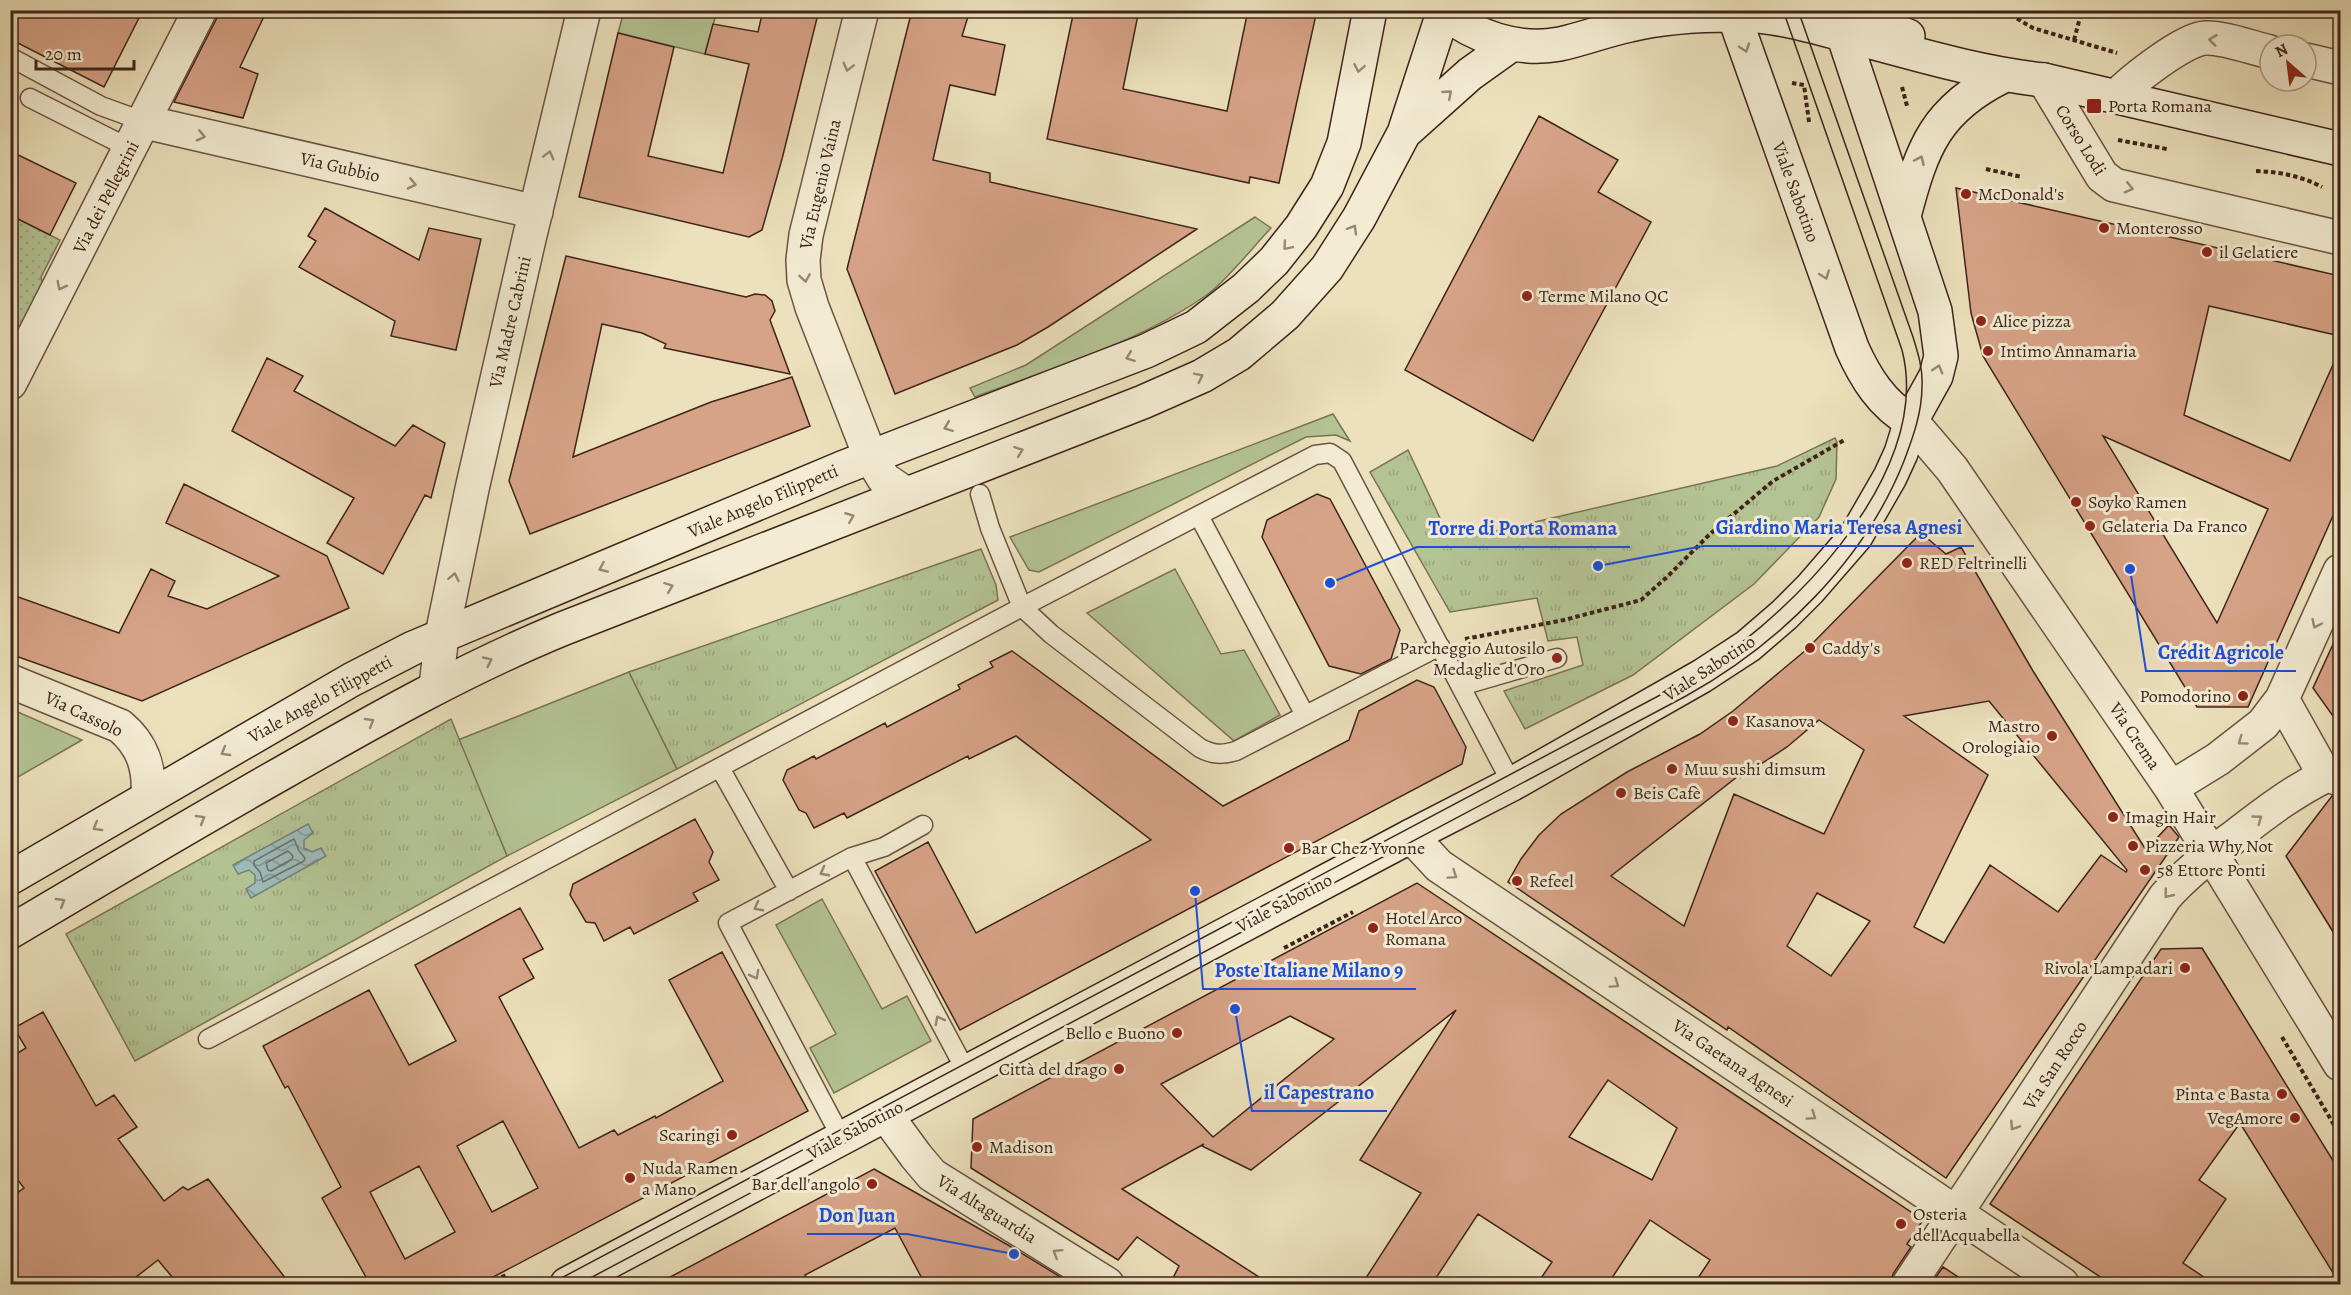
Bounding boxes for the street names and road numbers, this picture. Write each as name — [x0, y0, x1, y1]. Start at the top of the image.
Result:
street label: Corso Lodi — [2050, 100, 2112, 180]
street label: Via Eugenio Vaina — [793, 116, 847, 253]
street label: Via dei Pellegrini — [67, 137, 145, 258]
street label: Viale Sabotino — [1766, 137, 1825, 246]
street label: Via Gubbio — [297, 146, 382, 188]
street label: Via Madre Cabrini — [483, 254, 537, 391]
street label: Viale Angelo Filippetti — [683, 458, 842, 544]
street label: Viale Sabotino — [1657, 629, 1760, 707]
street label: Viale Angelo Filippetti — [243, 649, 396, 749]
street label: Via Cassolo — [40, 685, 127, 743]
street label: Via Crema — [2103, 697, 2167, 775]
street label: Viale Sabotino — [1231, 868, 1336, 939]
street label: Via Gaetana Agnesi — [1667, 1013, 1798, 1113]
street label: Via San Rocco — [2017, 1016, 2093, 1115]
street label: Viale Sabotino — [802, 1095, 907, 1166]
street label: Via Altaguardia — [932, 1168, 1042, 1249]

